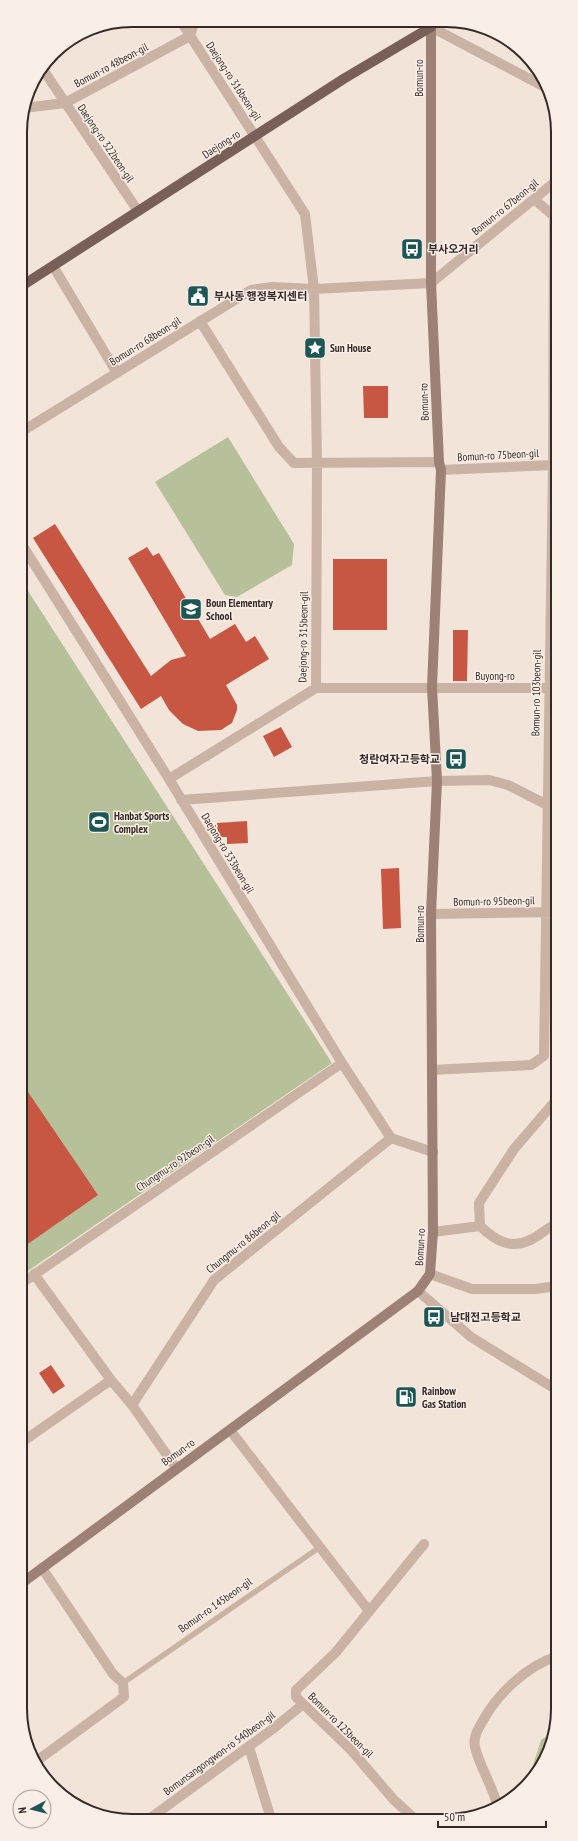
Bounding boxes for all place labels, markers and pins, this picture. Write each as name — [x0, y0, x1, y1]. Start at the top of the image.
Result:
bus stop icon: 부사오거리 — [399, 236, 425, 262]
place label: 부사오거리 — [428, 242, 479, 256]
public building icon: 부사동 행정복지센터 — [185, 283, 211, 309]
place label: 부사동 행정복지센터 — [214, 289, 307, 303]
place icon: Sun House — [302, 335, 328, 361]
place label: Sun House — [330, 341, 371, 355]
school or university icon: Boun Elementary School — [178, 596, 204, 622]
place label: Boun Elementary School — [206, 596, 273, 623]
bus stop icon: 청란여자고등학교 — [443, 746, 469, 772]
place label: 청란여자고등학교 — [359, 752, 440, 766]
sports icon: Hanbat Sports Complex — [86, 809, 112, 835]
place label: Hanbat Sports Complex — [114, 809, 170, 836]
bus stop icon: 남대전고등학교 — [421, 1304, 447, 1330]
place label: 남대전고등학교 — [450, 1310, 521, 1324]
fuel station icon: Rainbow Gas Station — [393, 1384, 419, 1410]
place label: Rainbow Gas Station — [422, 1384, 466, 1411]

